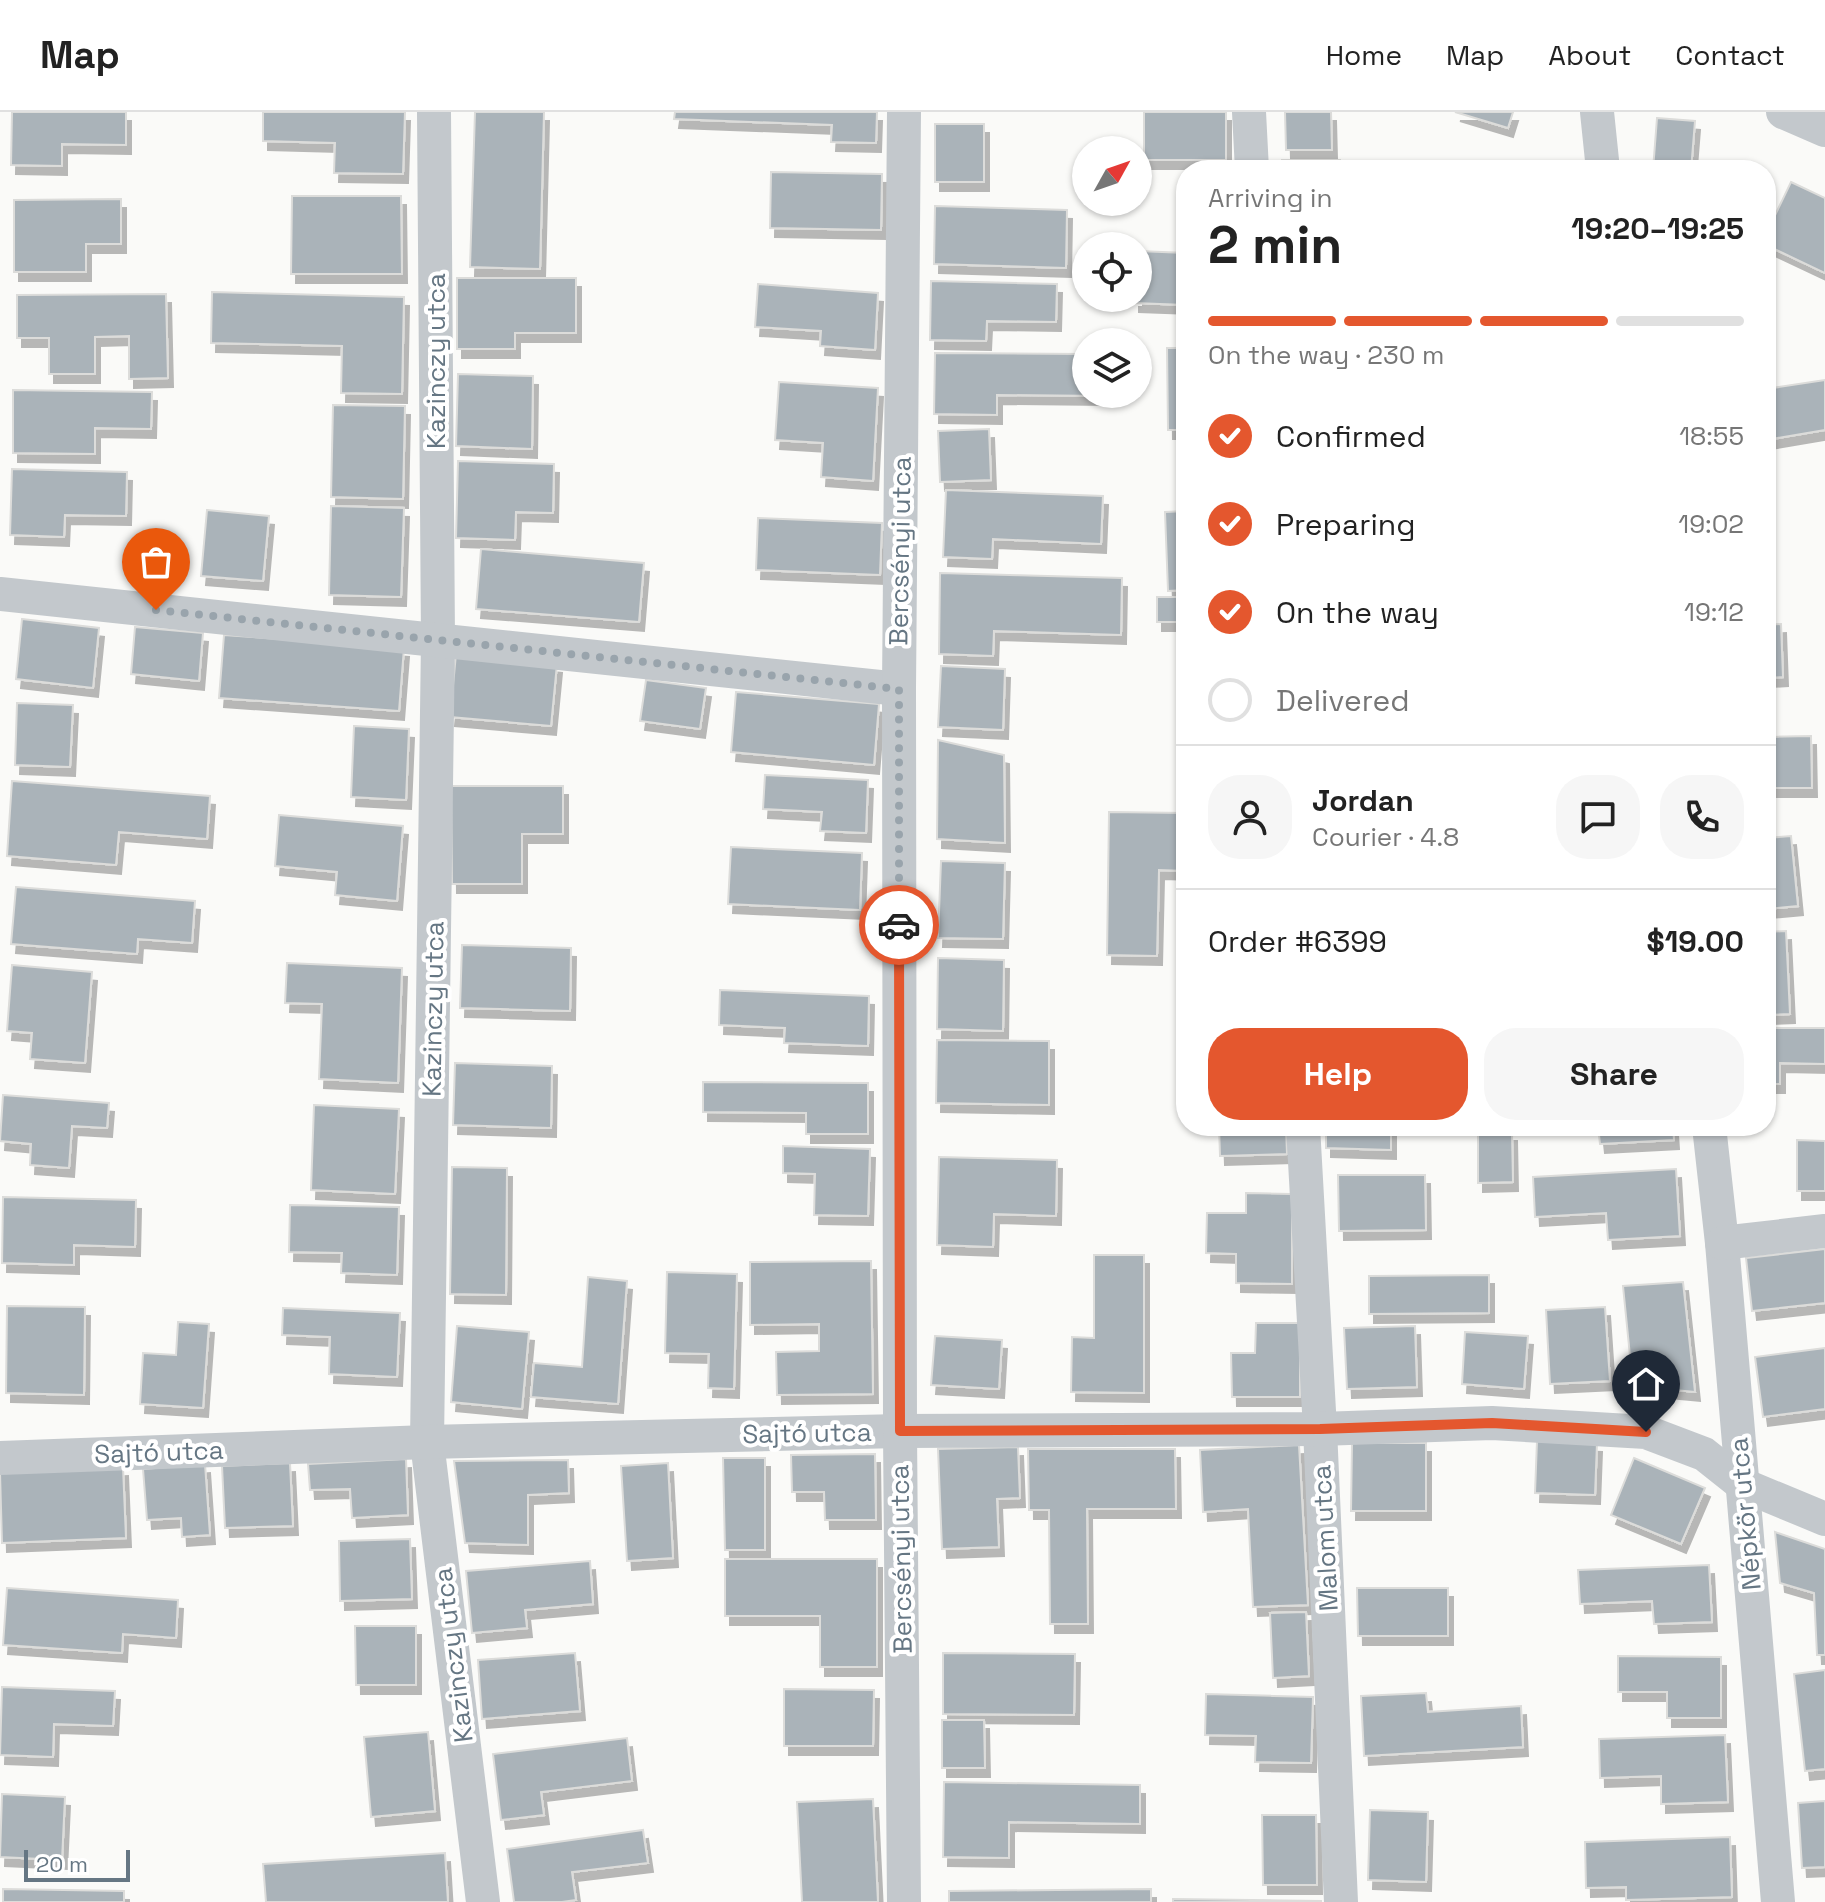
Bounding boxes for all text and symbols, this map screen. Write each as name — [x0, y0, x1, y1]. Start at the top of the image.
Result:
text: Map — [40, 31, 120, 79]
text: Home — [1326, 37, 1402, 73]
text: Map — [1446, 37, 1504, 73]
text: About — [1548, 37, 1631, 73]
text: Contact — [1675, 37, 1785, 73]
north arrow — [1072, 136, 1152, 216]
map controls — [1072, 136, 1152, 408]
text: Arriving in — [1208, 181, 1332, 215]
text: 19:20–19:25 — [1571, 209, 1744, 248]
text: 2 min — [1208, 212, 1342, 278]
button: locate — [1072, 232, 1152, 312]
street label: Kazinczy utca — [419, 273, 453, 449]
button: layers — [1072, 328, 1152, 408]
text: On the way · 230 m — [1208, 338, 1444, 372]
icon: check — [1208, 414, 1252, 458]
text: Confirmed — [1276, 417, 1426, 456]
text: 18:55 — [1679, 419, 1744, 453]
street label: Bercsényi utca — [881, 456, 919, 646]
icon: check — [1208, 502, 1252, 546]
text: Preparing — [1276, 505, 1415, 544]
text: 19:02 — [1678, 507, 1744, 541]
pin — [122, 528, 190, 610]
icon: bag — [134, 540, 178, 584]
icon: check — [1208, 590, 1252, 634]
text: On the way — [1276, 593, 1439, 632]
text: 19:12 — [1684, 595, 1744, 629]
text: Delivered — [1276, 681, 1410, 720]
button: person — [1208, 775, 1292, 859]
button: chat — [1556, 775, 1640, 859]
button: phone — [1660, 775, 1744, 859]
text: Jordan — [1312, 781, 1414, 820]
text: Courier · 4.8 — [1312, 820, 1459, 854]
courier — [859, 885, 939, 965]
icon: car — [877, 903, 921, 947]
street label: Kazinczy utca — [414, 921, 452, 1097]
text: Order #6399 — [1208, 922, 1387, 961]
text: $19.00 — [1647, 922, 1744, 961]
button: Help — [1208, 1028, 1468, 1120]
button: Share — [1484, 1028, 1744, 1120]
pin — [1612, 1350, 1680, 1432]
icon: home — [1624, 1362, 1668, 1406]
street label: Sajtó utca — [742, 1415, 872, 1451]
street label: Sajtó utca — [94, 1433, 224, 1471]
street label: Népkör utca — [1721, 1436, 1769, 1592]
street label: Bercsényi utca — [882, 1464, 920, 1654]
street label: Malom utca — [1304, 1464, 1346, 1612]
street label: Kazinczy utca — [425, 1566, 481, 1744]
scale bar — [24, 1846, 130, 1882]
text: 20 m — [36, 1850, 88, 1878]

